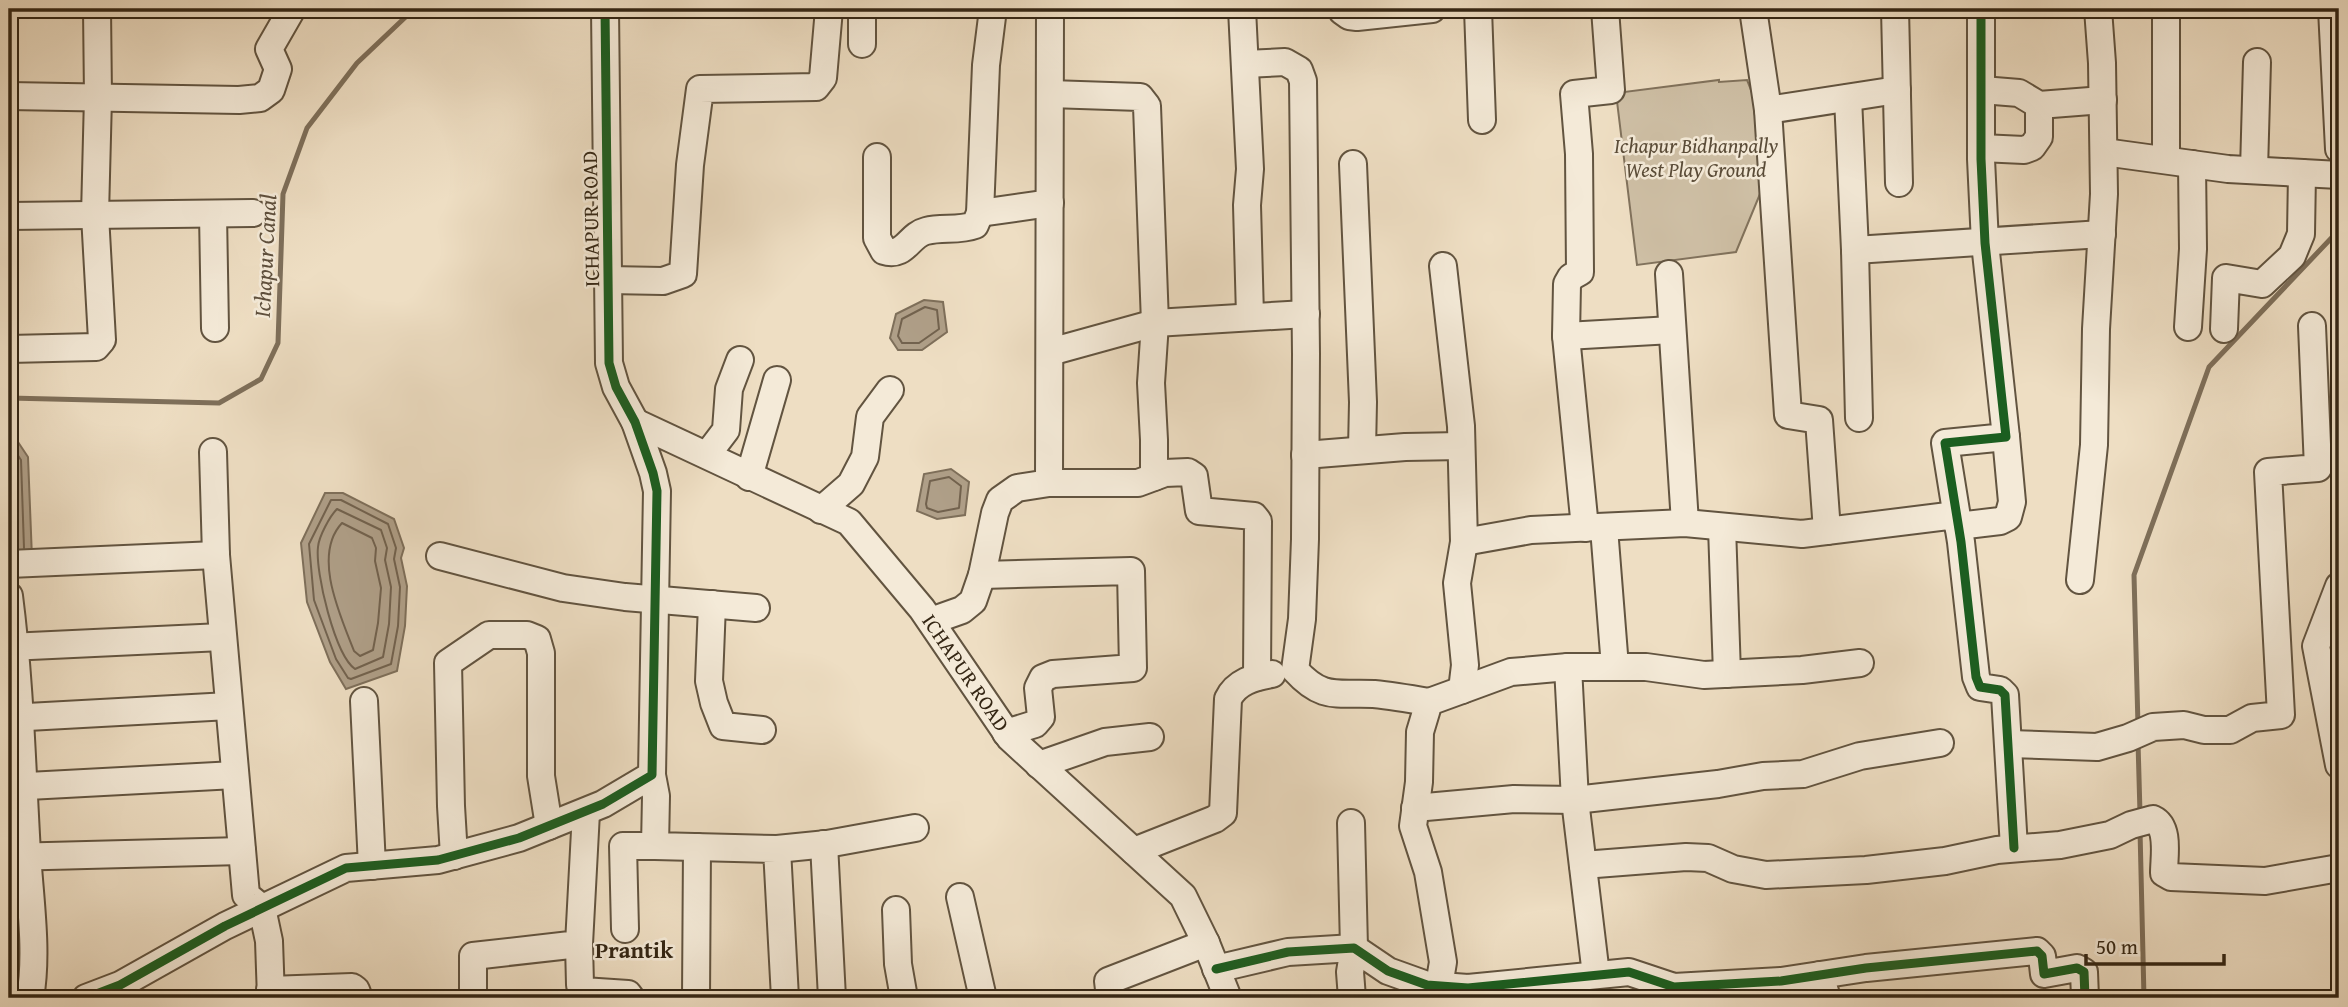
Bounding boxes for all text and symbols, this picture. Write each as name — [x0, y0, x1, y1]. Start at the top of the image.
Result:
park label: Ichapur Bidhanpally West Play Ground — [1614, 130, 1778, 185]
street label: ICHAPUR ROAD — [574, 151, 607, 287]
water label: Ichapur Canal — [245, 193, 284, 319]
street label: ICHAPUR ROAD — [915, 608, 1017, 738]
scale bar — [2086, 923, 2224, 967]
text: 50 m — [2096, 931, 2138, 962]
district label: Prantik — [595, 933, 674, 966]

